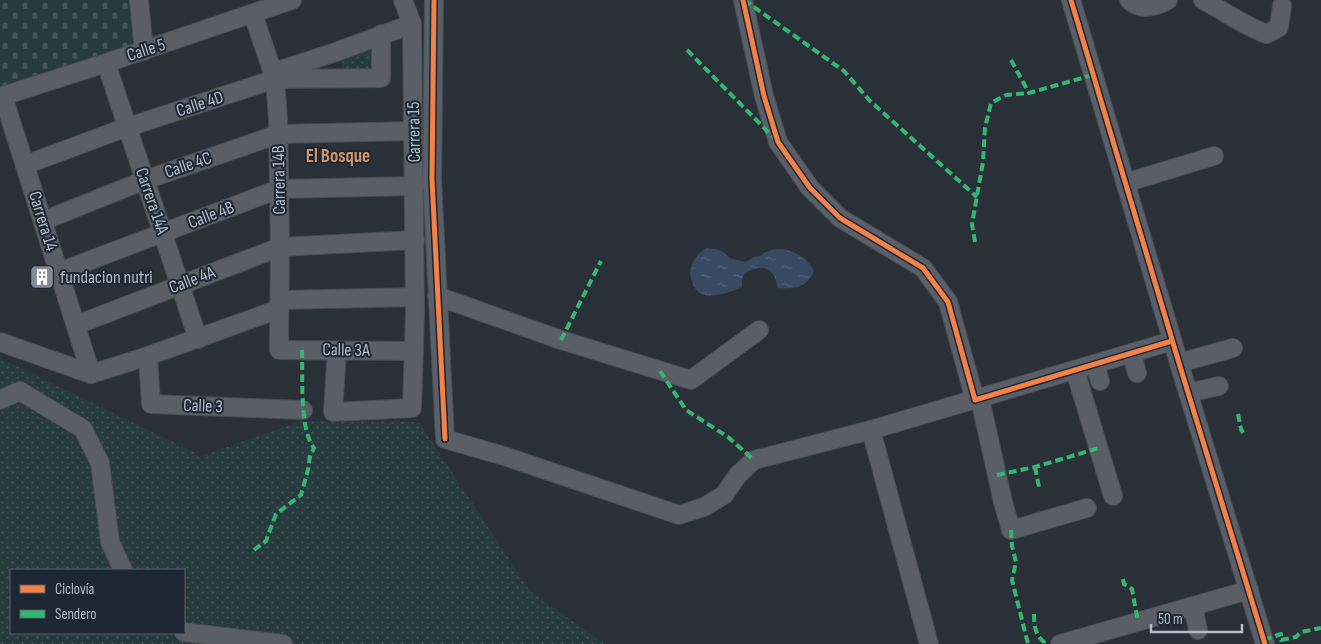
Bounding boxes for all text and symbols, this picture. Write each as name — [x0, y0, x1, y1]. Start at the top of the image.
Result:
street label: Calle 5 — [124, 34, 168, 66]
street label: Calle 4D — [174, 87, 226, 121]
street label: Carrera 15 — [403, 101, 425, 163]
street label: Carrera 14B — [268, 145, 290, 215]
district label: El Bosque — [306, 145, 370, 168]
street label: Calle 4C — [162, 147, 214, 183]
street label: Carrera 14A — [131, 165, 173, 237]
street label: Carrera 14 — [24, 189, 62, 254]
street label: Calle 4B — [185, 197, 237, 233]
street label: Calle 4A — [166, 262, 218, 298]
building icon: fundacion nutri — [29, 264, 55, 290]
place label: fundacion nutri — [60, 267, 153, 288]
street label: Calle 3A — [322, 339, 370, 361]
street label: Calle 3 — [183, 395, 223, 417]
legend — [10, 569, 185, 634]
text: Ciclovía — [55, 580, 95, 599]
scale bar — [1151, 602, 1242, 634]
text: Sendero — [55, 605, 96, 624]
text: 50 m — [1158, 610, 1183, 629]

